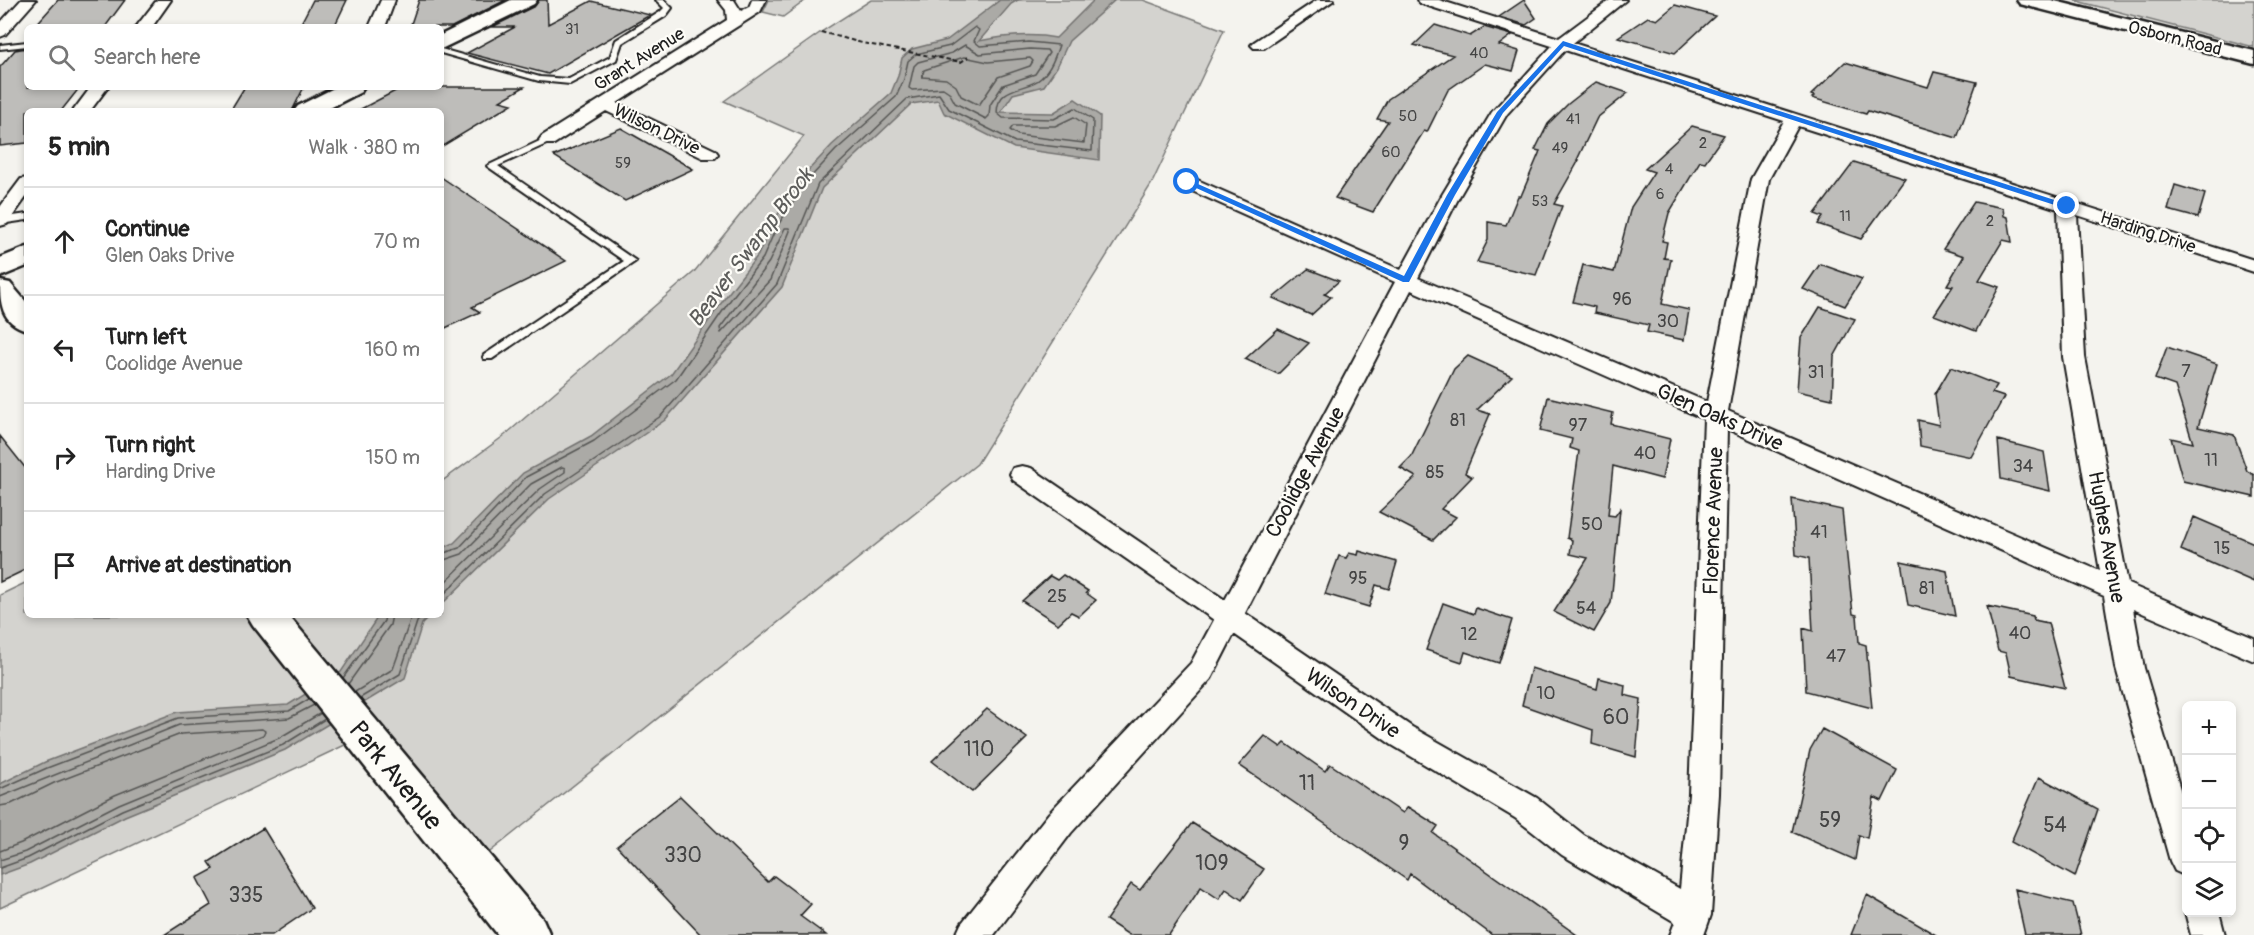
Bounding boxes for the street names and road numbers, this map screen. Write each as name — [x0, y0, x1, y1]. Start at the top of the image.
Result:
street label: Osborn Road — [2126, 16, 2224, 61]
street label: Grant Avenue — [590, 22, 689, 96]
street label: Wilson Drive — [610, 99, 704, 160]
street label: Harding Drive — [2097, 206, 2199, 259]
street label: Glen Oaks Drive — [1652, 378, 1788, 458]
street label: Coolidge Avenue — [1260, 402, 1352, 542]
street label: Florence Avenue — [1697, 446, 1730, 595]
street label: Hughes Avenue — [2082, 469, 2131, 606]
street label: Wilson Drive — [1300, 662, 1406, 745]
street label: Park Avenue — [342, 715, 449, 837]

